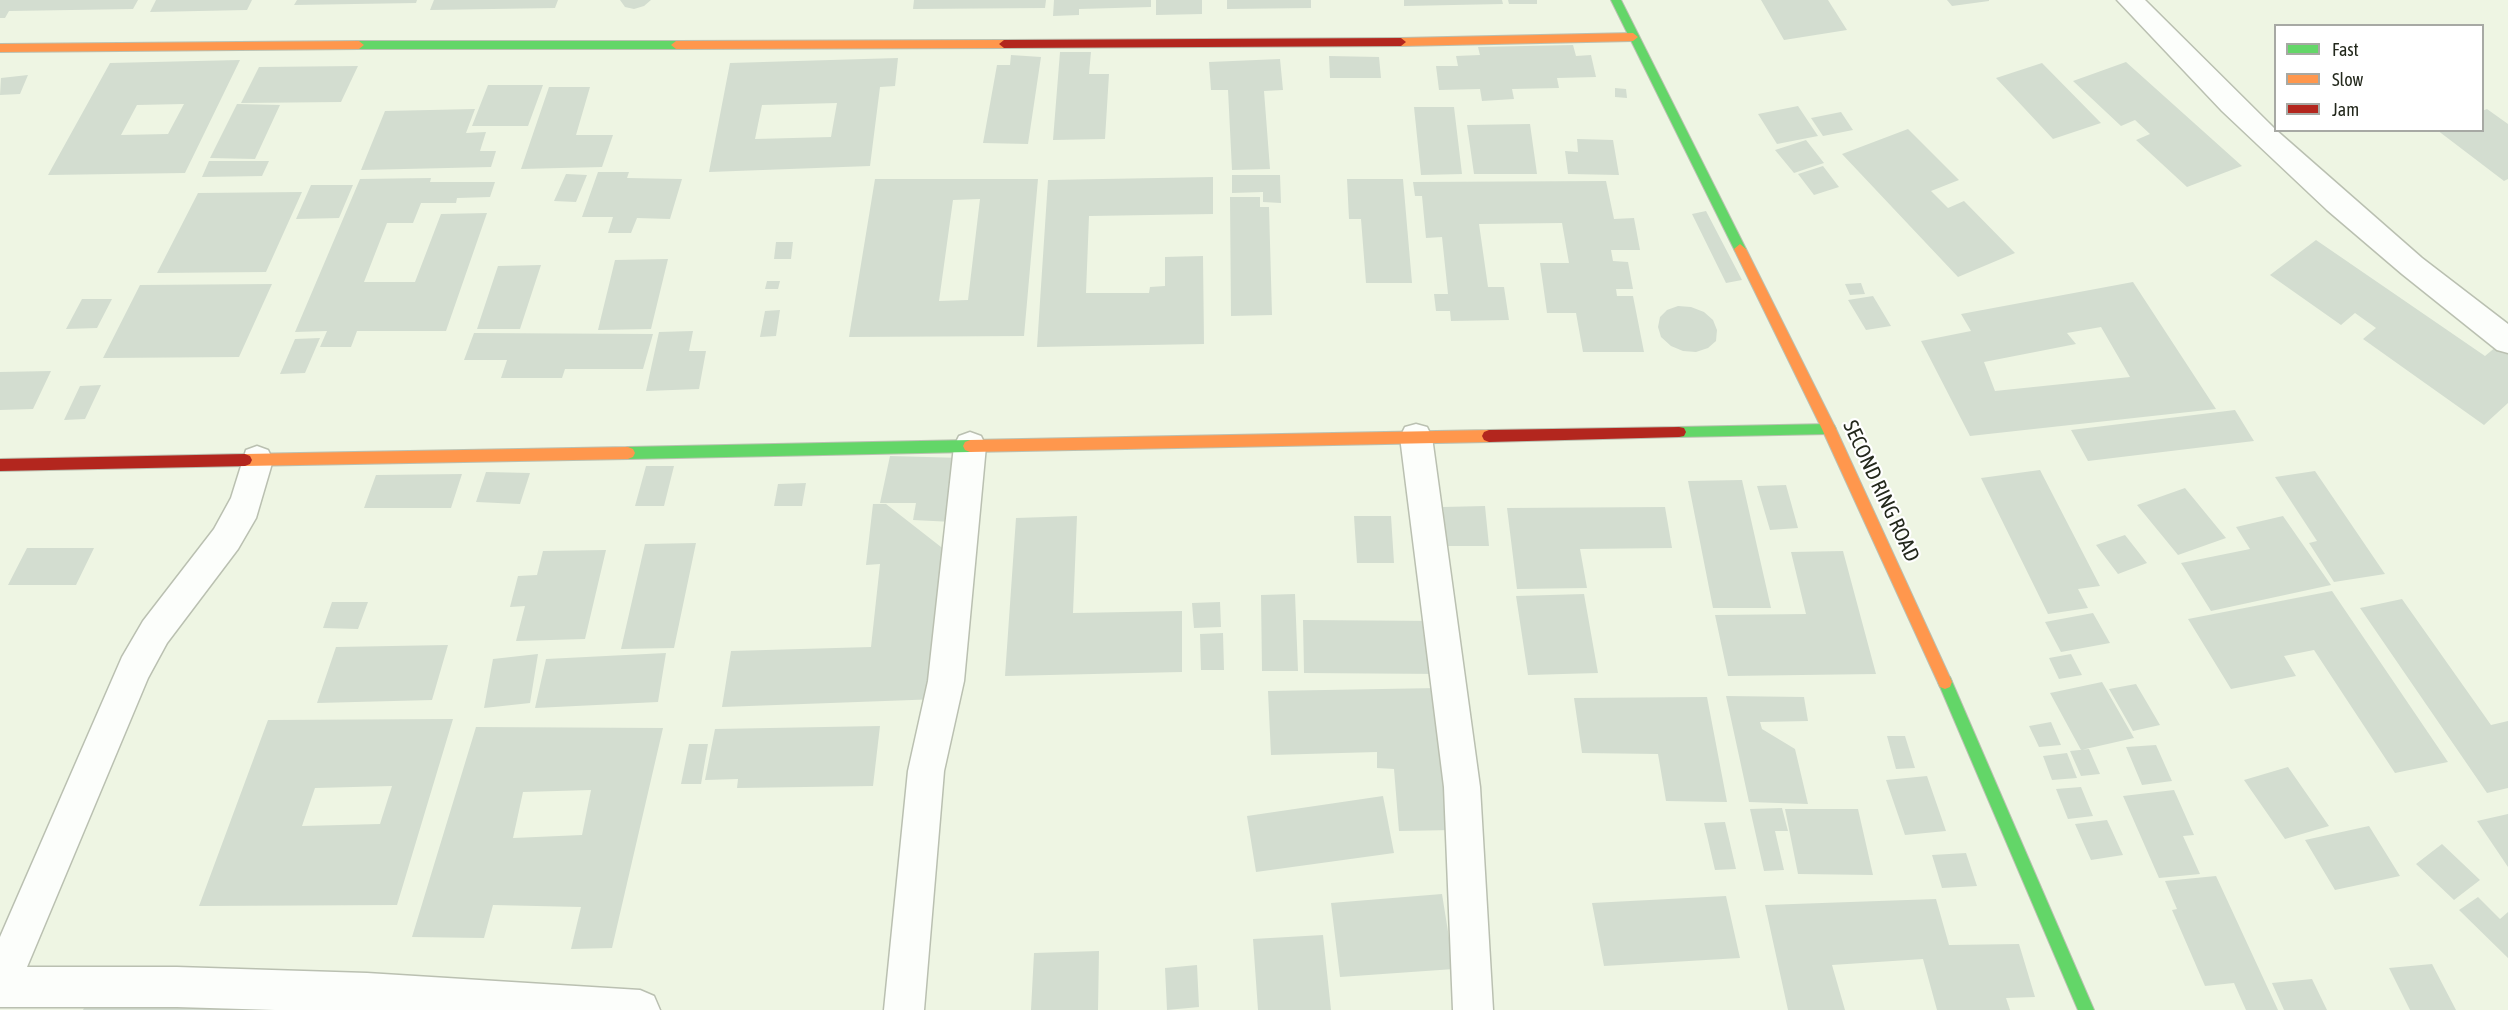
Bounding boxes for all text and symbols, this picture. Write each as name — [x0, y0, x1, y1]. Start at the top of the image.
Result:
legend — [2274, 24, 2484, 132]
text: Fast — [2332, 39, 2359, 60]
text: Slow — [2332, 69, 2363, 90]
text: Jam — [2332, 99, 2359, 120]
street label: SECOND RING ROAD — [1837, 416, 1925, 566]

